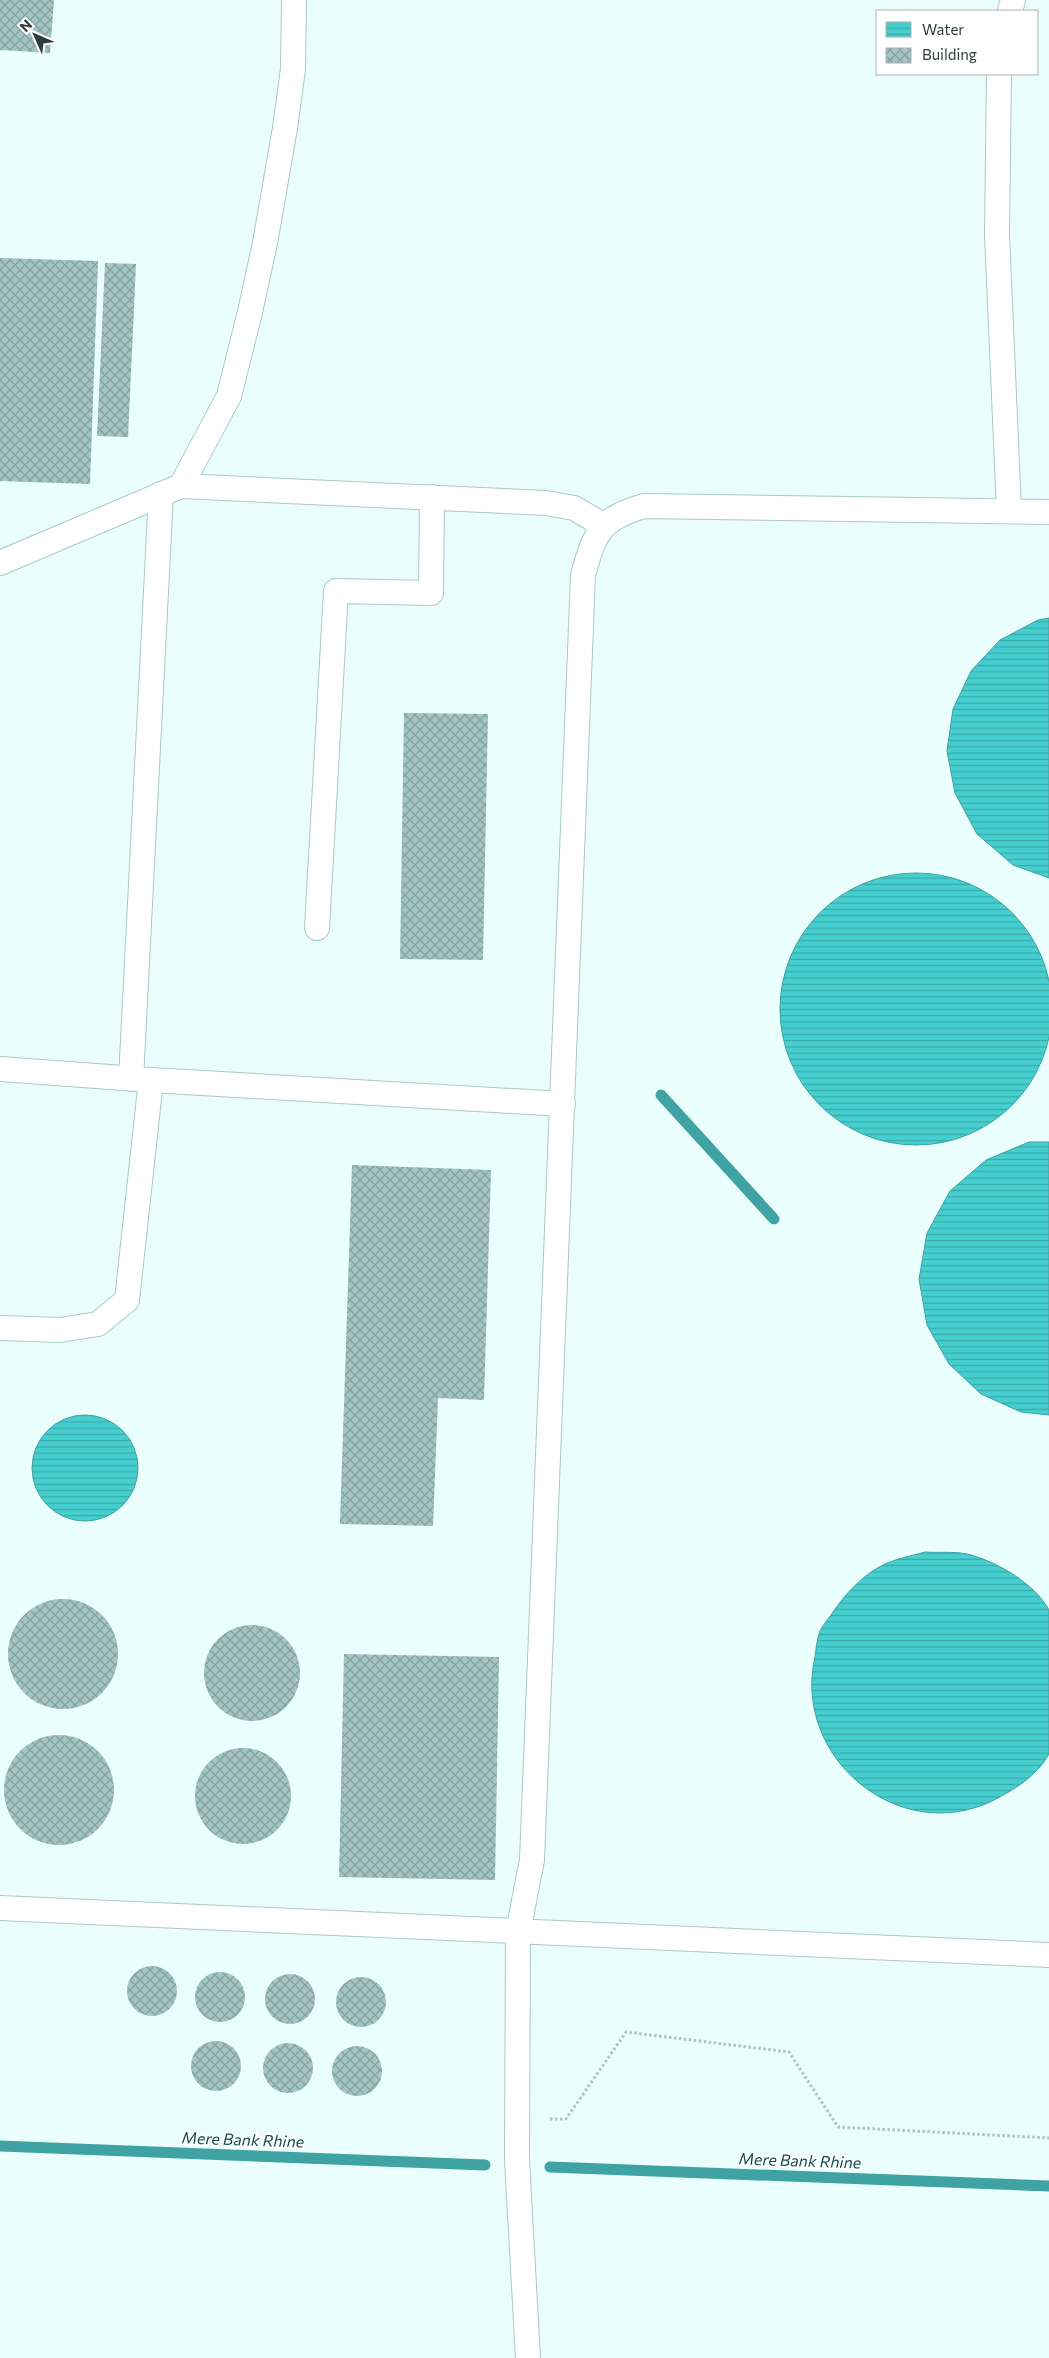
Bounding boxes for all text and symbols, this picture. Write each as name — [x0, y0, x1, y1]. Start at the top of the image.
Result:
north arrow — [10, 10, 60, 60]
legend — [876, 10, 1039, 75]
text: N — [16, 16, 35, 35]
text: Water — [922, 20, 964, 38]
text: Building — [922, 45, 977, 63]
water label: Mere Bank Rhine — [181, 2127, 305, 2151]
water label: Mere Bank Rhine — [738, 2148, 862, 2172]

